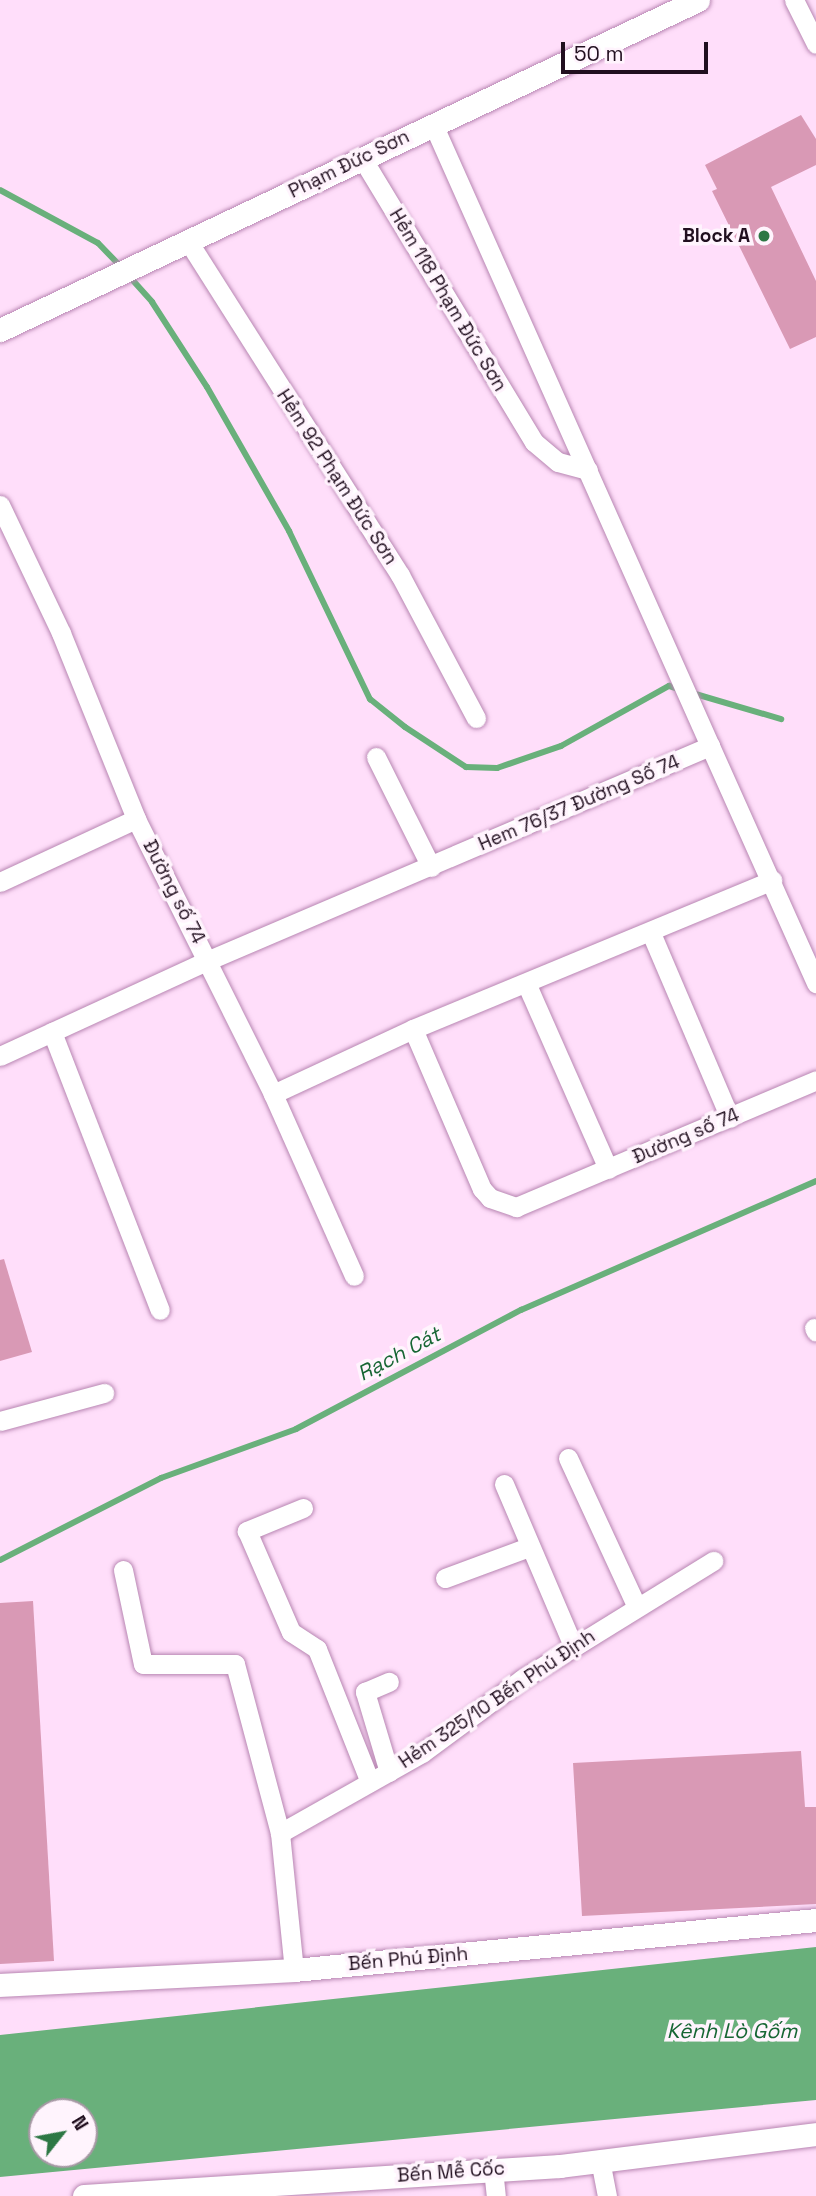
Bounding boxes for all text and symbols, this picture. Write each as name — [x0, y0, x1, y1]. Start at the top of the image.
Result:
scale bar — [564, 28, 711, 72]
text: 50 m — [574, 40, 624, 67]
street label: Phạm Đức Sơn — [285, 125, 413, 203]
street label: Hẻm 118 Phạm Đức Sơn — [384, 205, 512, 395]
place label: Block A — [682, 225, 750, 247]
marker: Block A — [756, 228, 772, 244]
street label: Hẻm 92 Phạm Đức Sơn — [272, 385, 402, 569]
street label: Hem 76/37 Đường Số 74 — [475, 750, 683, 856]
street label: Đường số 74 — [138, 836, 210, 948]
street label: Đường số 74 — [629, 1103, 743, 1169]
water label: Rạch Cát — [353, 1322, 445, 1386]
street label: Hẻm 325/10 Bến Phú Định — [395, 1625, 599, 1773]
street label: Bến Phú Định — [347, 1942, 469, 1976]
water label: Kênh Lò Gốm — [667, 2018, 797, 2044]
north arrow — [28, 2098, 98, 2168]
text: N — [66, 2111, 94, 2135]
street label: Bến Mễ Cốc — [396, 2157, 506, 2187]

